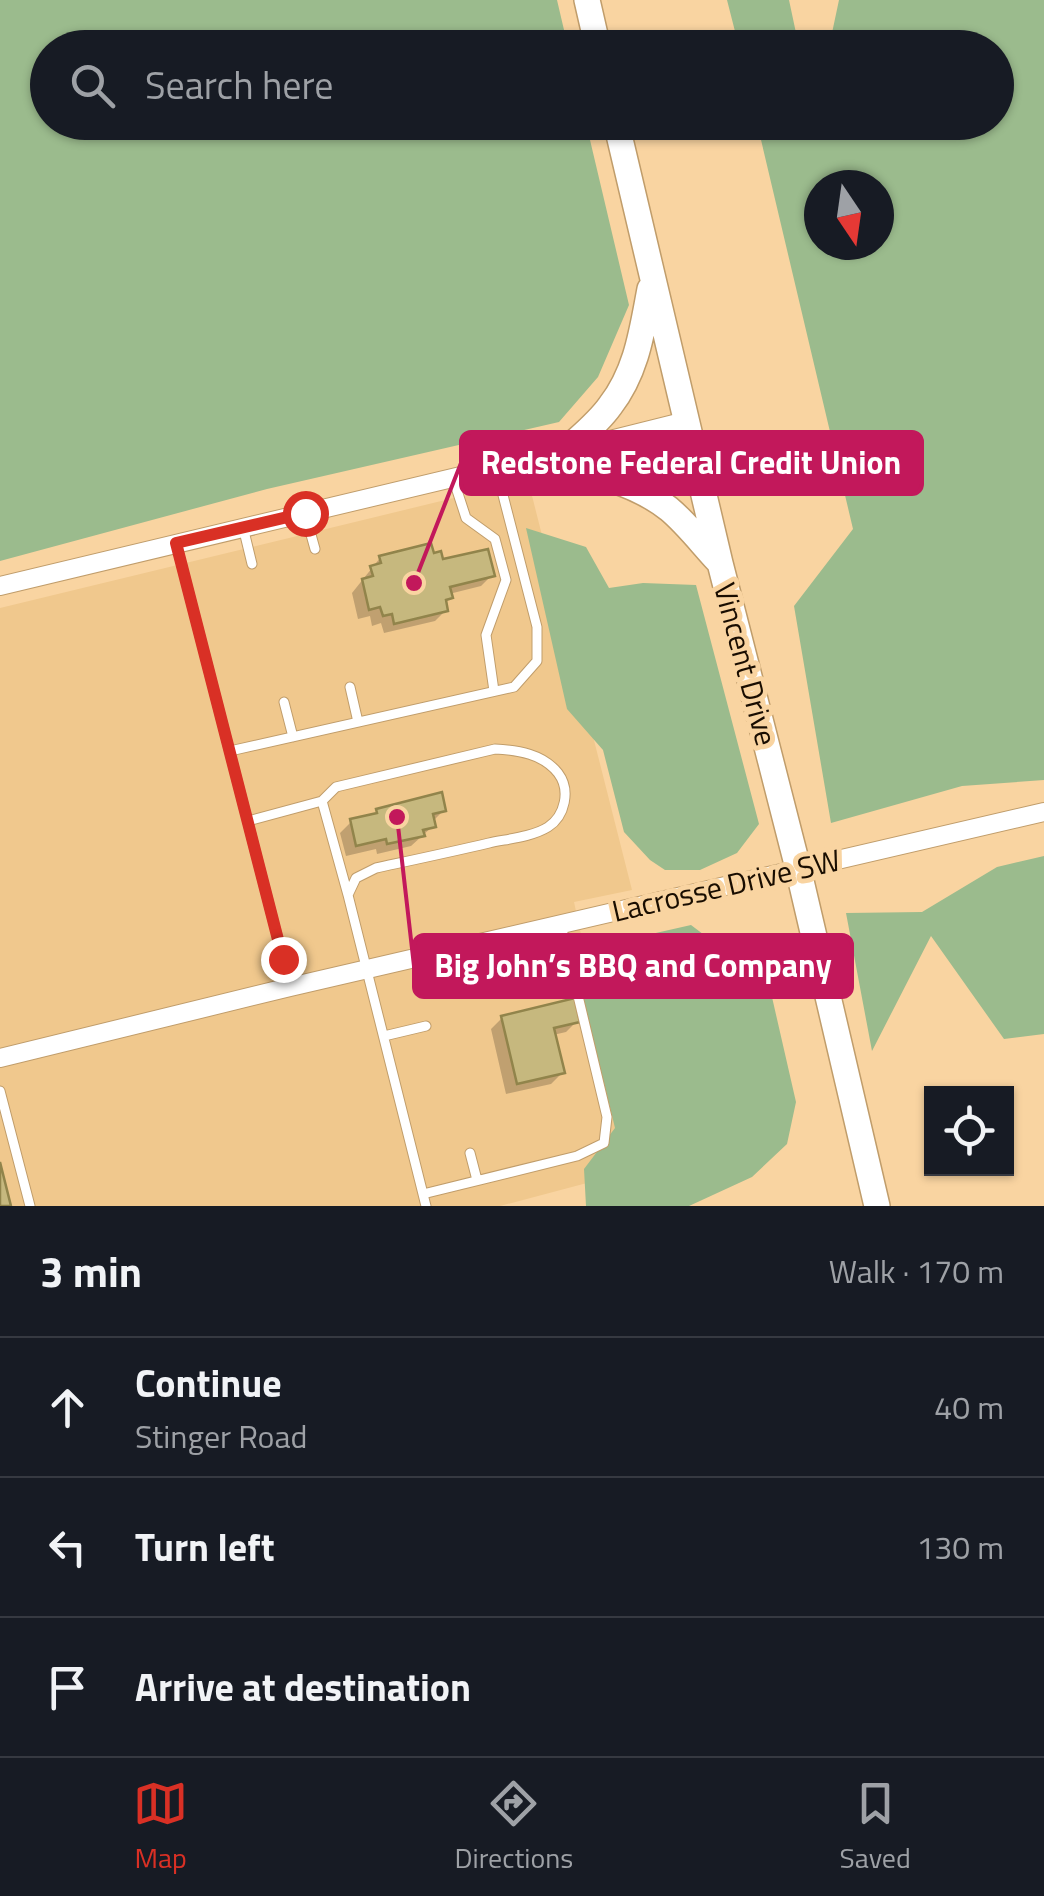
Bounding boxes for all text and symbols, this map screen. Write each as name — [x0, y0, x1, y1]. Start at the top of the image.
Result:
search box — [30, 30, 1014, 140]
text: Search here — [145, 56, 333, 114]
icon: search — [65, 58, 120, 113]
north arrow — [804, 170, 894, 260]
callout: Redstone Federal Credit Union — [461, 432, 922, 494]
text: Redstone Federal Credit Union — [481, 438, 901, 486]
route start — [283, 491, 329, 537]
street label: Vincent Drive — [702, 577, 790, 751]
street label: Lacrosse Drive SW — [607, 836, 845, 934]
callout: Big John’s BBQ and Company — [414, 935, 852, 997]
route end — [261, 937, 307, 983]
text: Big John’s BBQ and Company — [434, 941, 832, 989]
map controls — [924, 1086, 1014, 1176]
button: locate — [924, 1086, 1014, 1176]
text: 3 min — [40, 1239, 142, 1303]
text: Walk · 170 m — [829, 1247, 1004, 1295]
text: Continue — [135, 1354, 282, 1412]
icon: ahead — [40, 1380, 95, 1435]
text: 40 m — [934, 1383, 1004, 1431]
text: Stinger Road — [135, 1412, 307, 1460]
text: Turn left — [135, 1518, 275, 1576]
icon: left — [40, 1520, 95, 1575]
text: 130 m — [916, 1523, 1004, 1571]
text: Arrive at destination — [135, 1658, 471, 1716]
icon: arrive — [40, 1660, 95, 1715]
tab: Map — [133, 1776, 188, 1879]
tab: Directions — [454, 1776, 573, 1879]
tab: Saved — [840, 1776, 911, 1879]

